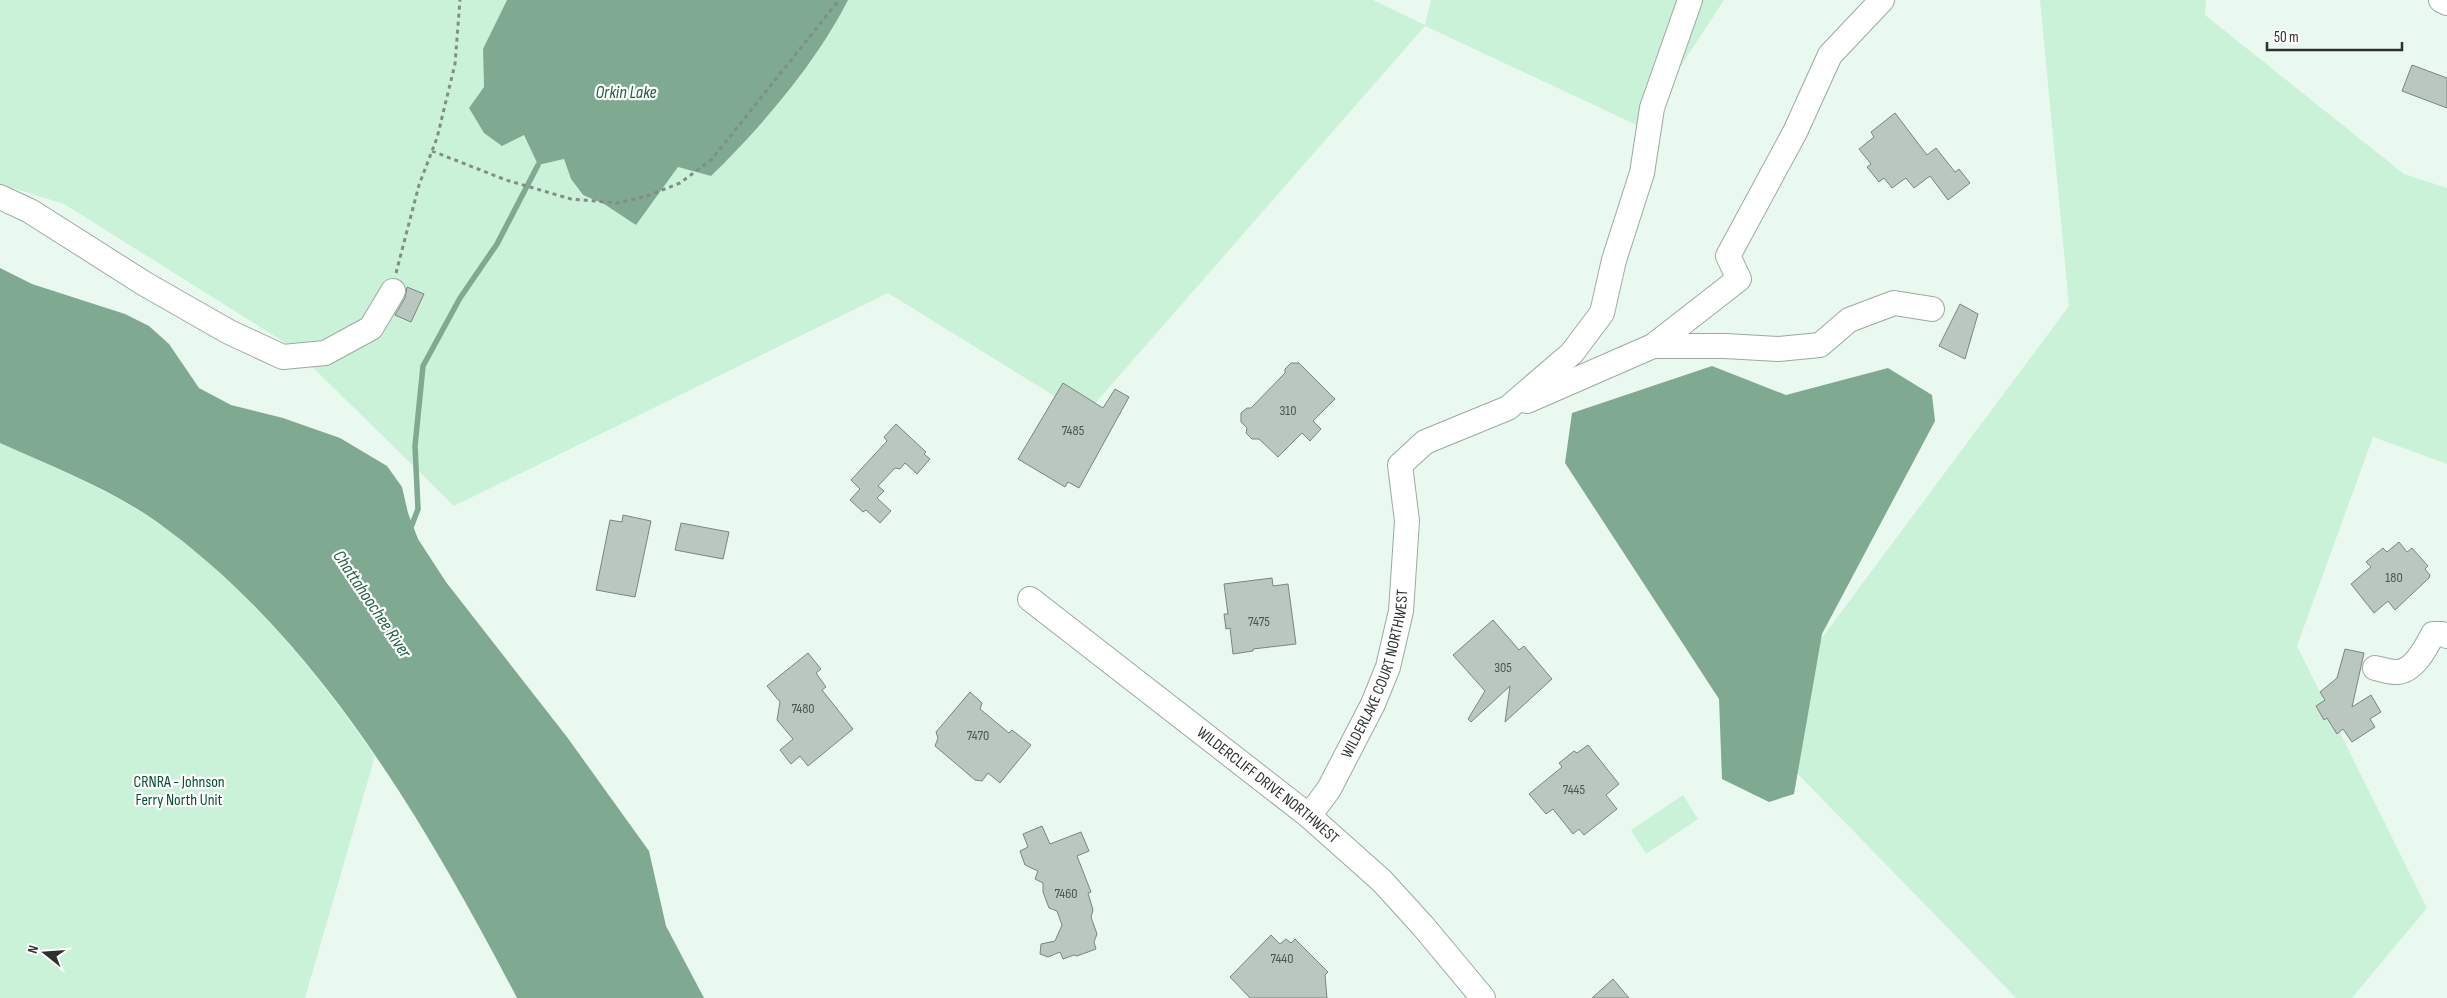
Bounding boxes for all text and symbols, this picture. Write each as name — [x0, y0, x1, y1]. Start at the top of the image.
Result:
scale bar — [2267, 20, 2402, 52]
text: 50 m — [2274, 28, 2299, 47]
water label: Orkin Lake — [595, 82, 657, 103]
house number: 310 — [1279, 402, 1297, 419]
house number: 7485 — [1062, 422, 1085, 439]
water label: Chattahoochee River — [328, 546, 416, 662]
house number: 180 — [2385, 569, 2403, 586]
street label: WILDERLAKE COURT NORTHWEST — [1337, 588, 1412, 761]
house number: 7475 — [1248, 613, 1270, 630]
house number: 305 — [1494, 659, 1512, 676]
house number: 7480 — [791, 700, 815, 717]
street label: WILDERCLIFF DRIVE NORTHWEST — [1193, 723, 1343, 848]
house number: 7470 — [967, 727, 989, 744]
park label: CRNRA - Johnson Ferry North Unit — [133, 773, 225, 810]
house number: 7445 — [1563, 781, 1586, 798]
house number: 7460 — [1054, 885, 1078, 902]
north arrow — [20, 928, 70, 978]
text: N — [24, 943, 42, 955]
house number: 7440 — [1271, 950, 1293, 967]

